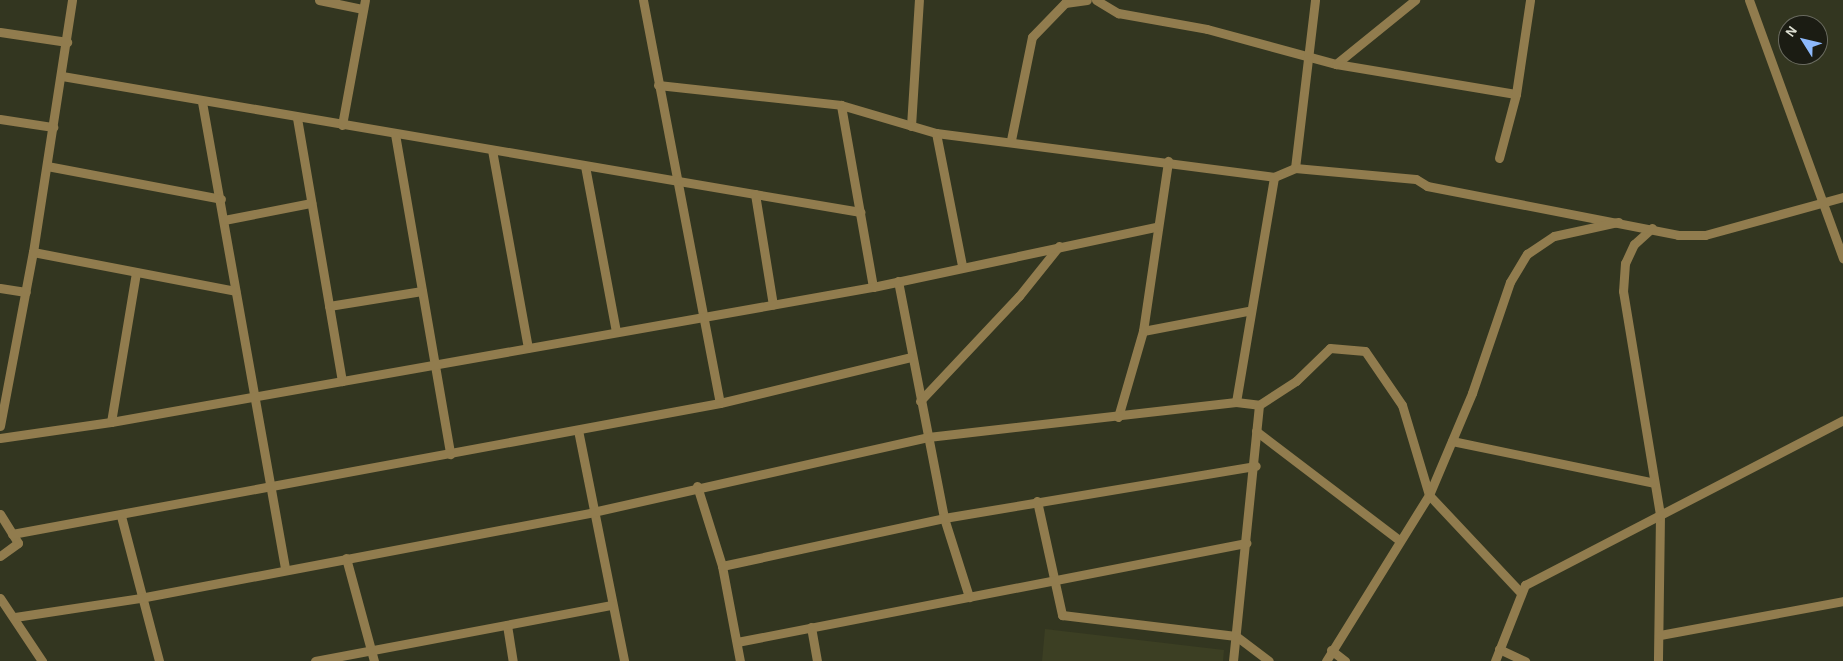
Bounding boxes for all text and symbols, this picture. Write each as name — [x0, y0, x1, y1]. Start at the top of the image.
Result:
north arrow — [1778, 15, 1828, 65]
text: N — [1783, 24, 1800, 40]

